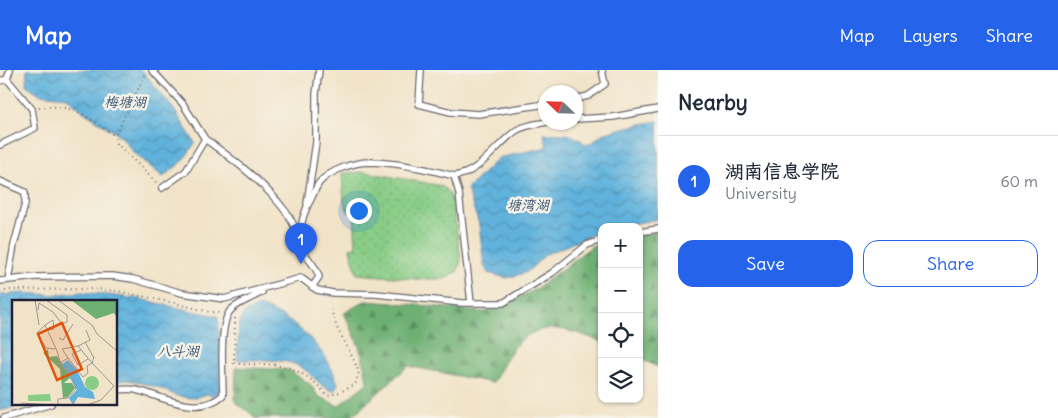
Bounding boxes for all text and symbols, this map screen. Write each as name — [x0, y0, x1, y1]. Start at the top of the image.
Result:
text: Map — [25, 20, 72, 50]
text: Map — [839, 24, 874, 47]
text: Layers — [902, 24, 958, 47]
text: Share — [986, 24, 1033, 47]
north arrow — [538, 85, 583, 130]
text: Nearby — [678, 89, 748, 116]
water label: 梅塘湖 — [104, 93, 148, 111]
text: 湖南信息学院 — [725, 159, 839, 183]
text: 1 — [691, 171, 697, 191]
text: 60 m — [1000, 171, 1038, 191]
text: University — [725, 183, 797, 203]
water label: 塘湾湖 — [507, 196, 551, 214]
your location — [346, 198, 372, 224]
pin: 1 — [285, 223, 317, 264]
map controls — [598, 223, 643, 403]
button: + — [598, 223, 643, 268]
button: Save — [678, 240, 853, 287]
button: Share — [863, 240, 1038, 287]
button: − — [598, 268, 643, 313]
inset map — [12, 300, 118, 406]
button: locate — [598, 313, 643, 358]
water label: 八斗湖 — [157, 342, 201, 360]
button: layers — [598, 358, 643, 403]

